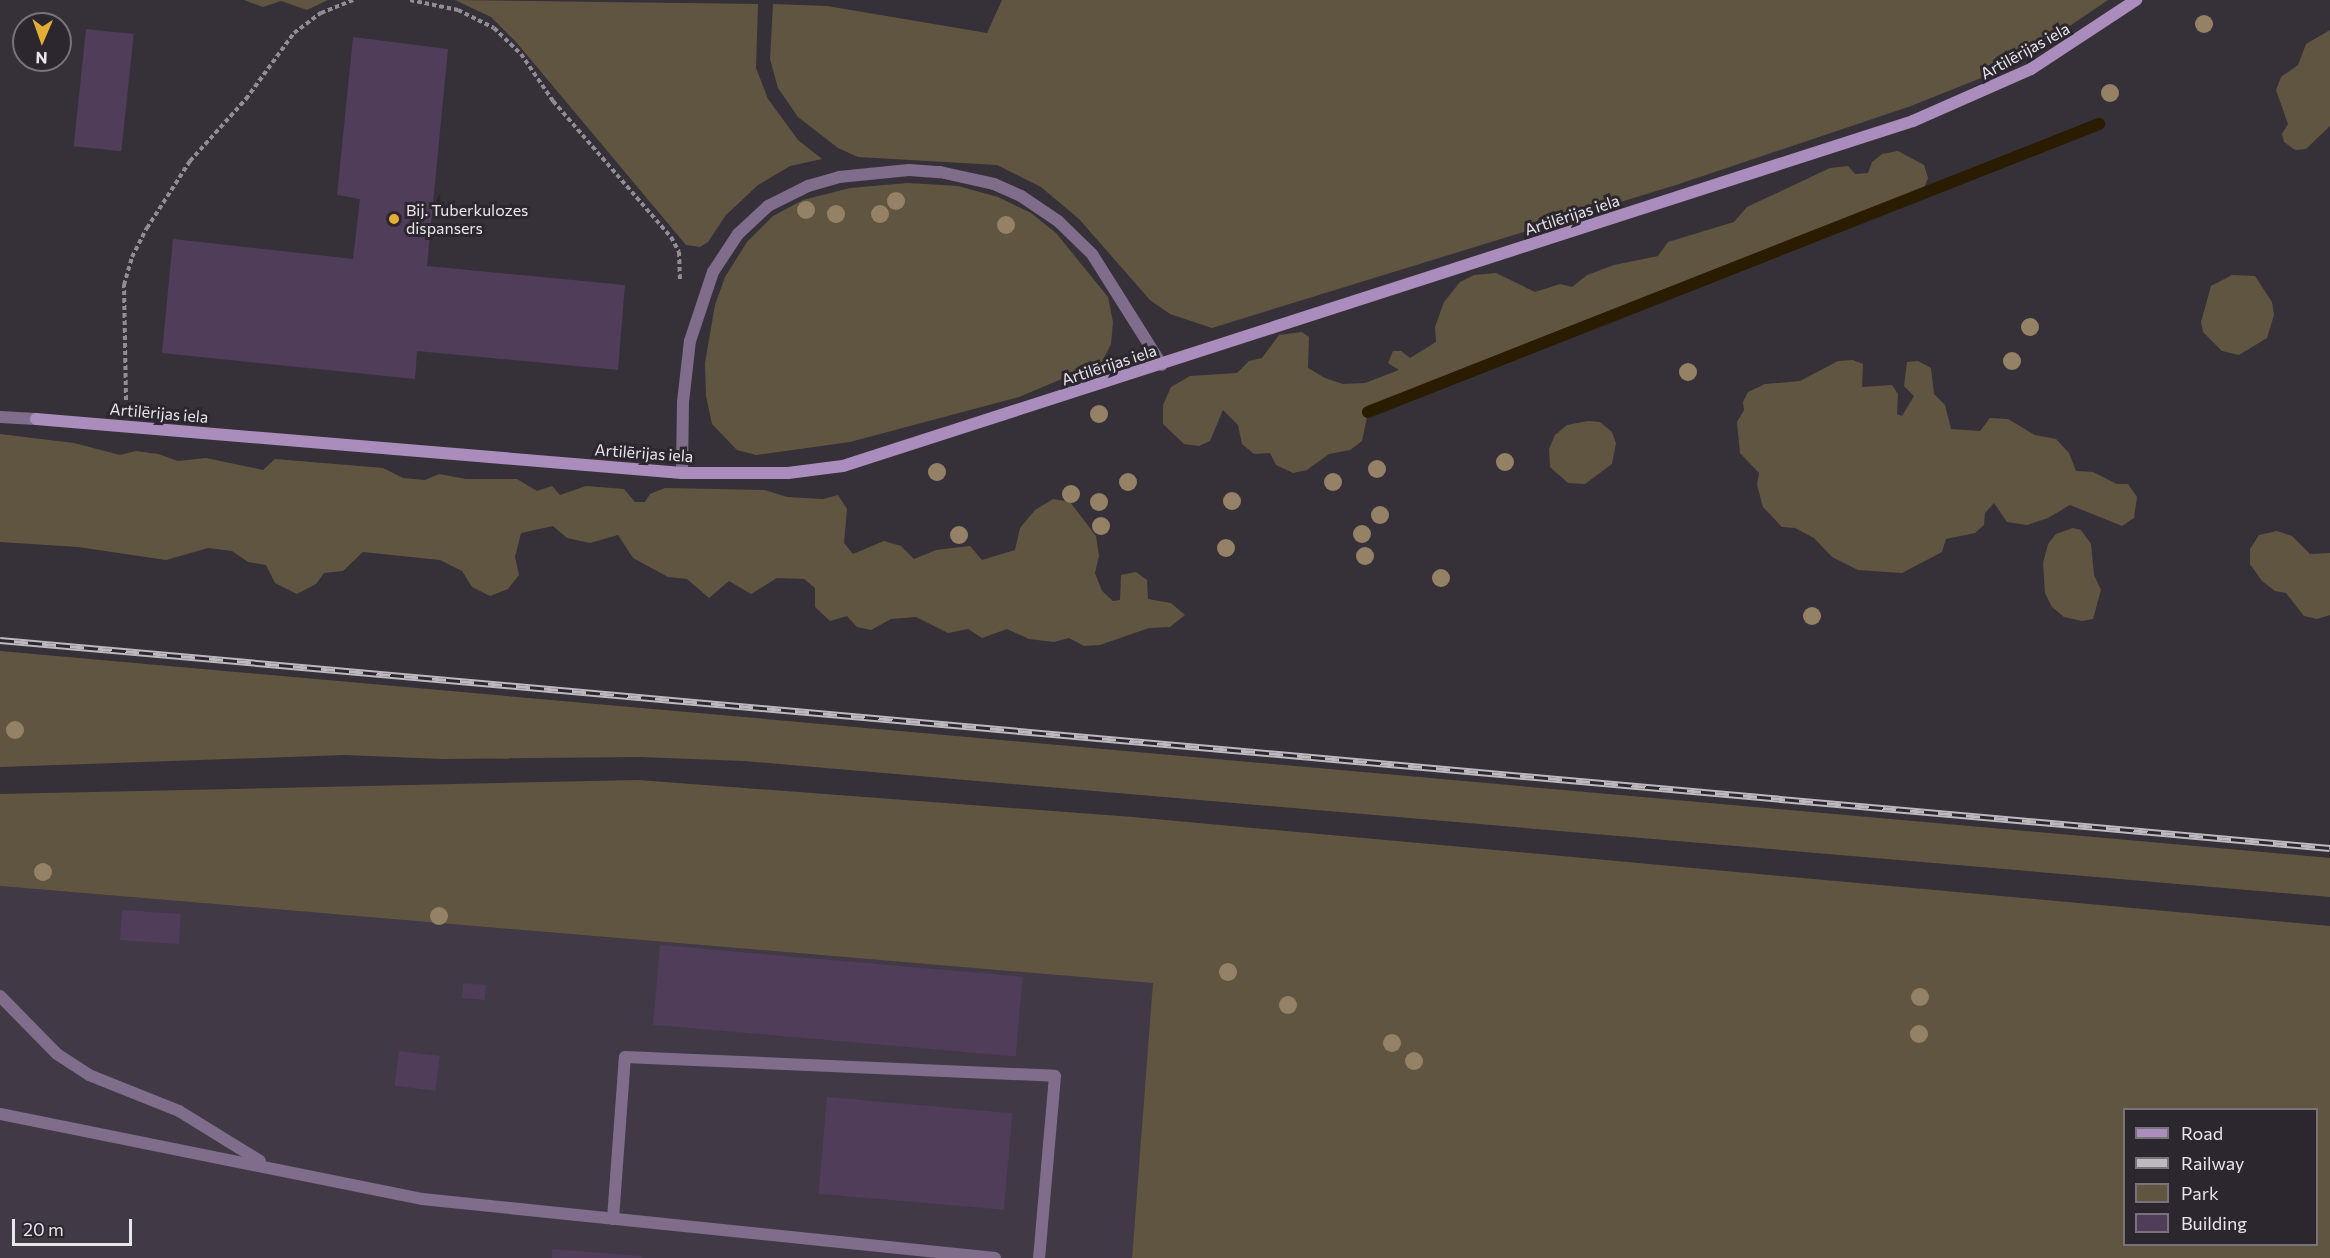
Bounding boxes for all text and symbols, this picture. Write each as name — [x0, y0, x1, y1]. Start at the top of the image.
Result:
north arrow — [12, 12, 72, 72]
street label: Artilērijas iela — [1977, 19, 2073, 83]
text: N — [35, 49, 48, 68]
street label: Artilērijas iela — [1522, 191, 1622, 239]
place label: Bij. Tuberkulozes dispansers — [406, 200, 528, 238]
marker: Bij. Tuberkulozes dispansers — [387, 212, 401, 226]
street label: Artilērijas iela — [1059, 341, 1159, 389]
street label: Artilērijas iela — [109, 399, 209, 427]
street label: Artilērijas iela — [594, 440, 694, 466]
legend — [2123, 1108, 2318, 1246]
text: Road — [2181, 1122, 2223, 1144]
text: Railway — [2181, 1152, 2244, 1174]
text: Park — [2181, 1182, 2219, 1204]
scale bar — [15, 1207, 135, 1245]
text: Building — [2181, 1212, 2247, 1234]
text: 20 m — [23, 1218, 64, 1240]

